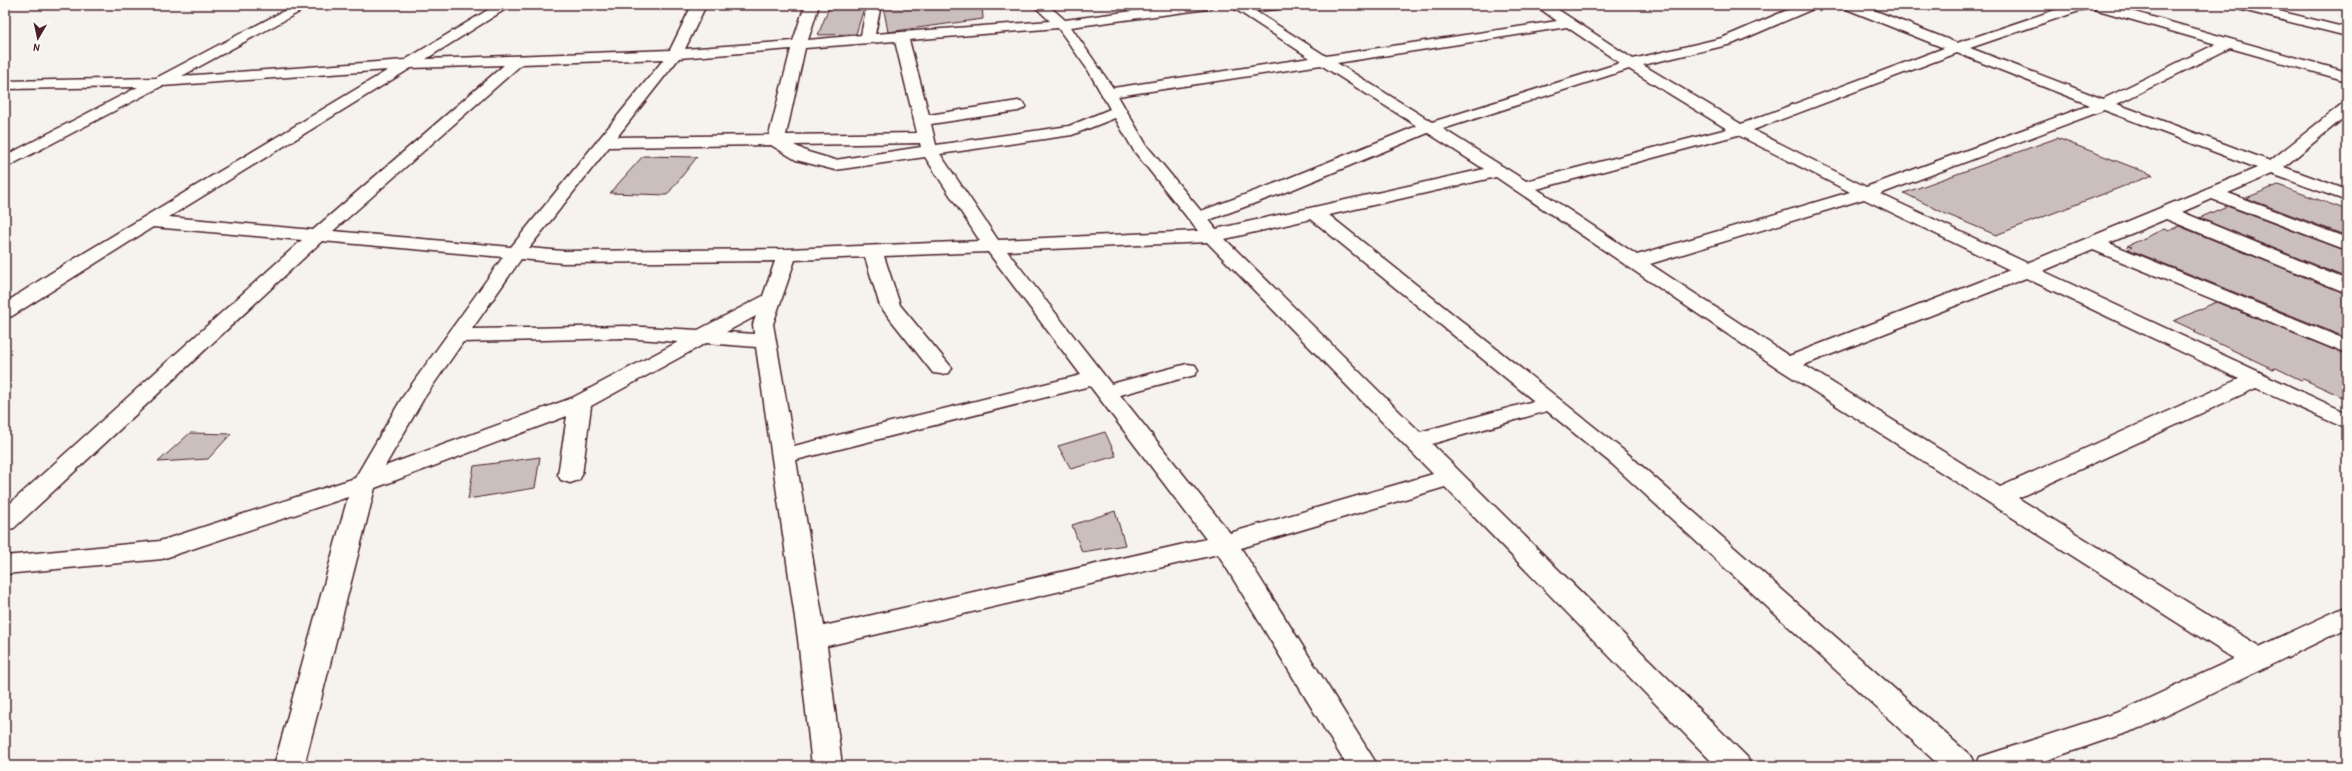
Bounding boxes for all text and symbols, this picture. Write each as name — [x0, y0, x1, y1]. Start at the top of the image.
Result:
north arrow — [18, 18, 58, 58]
text: N — [32, 40, 40, 55]

